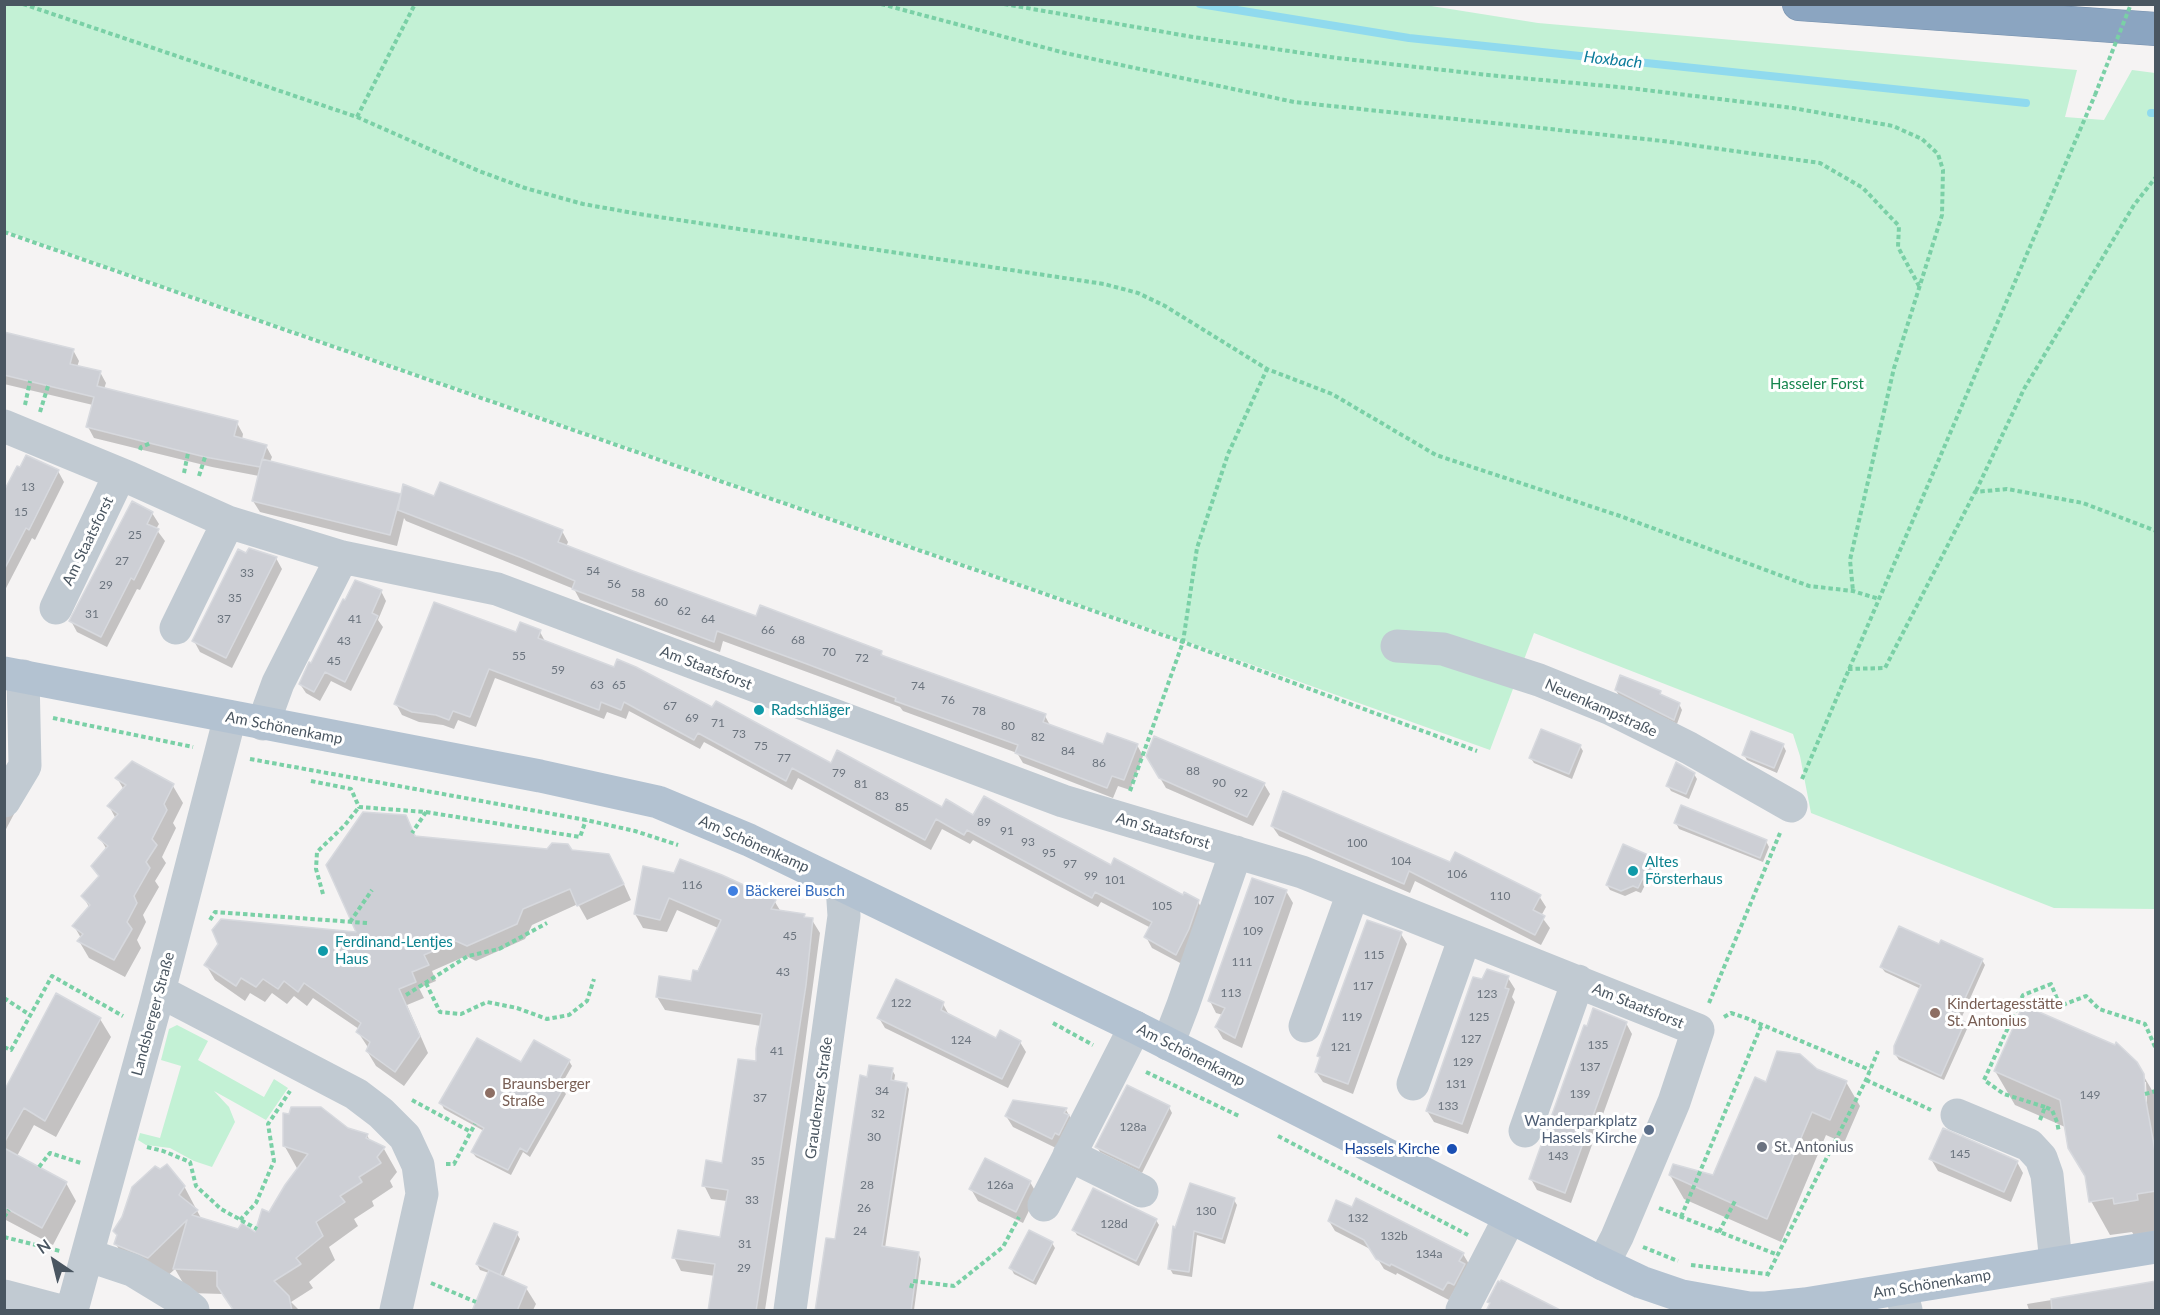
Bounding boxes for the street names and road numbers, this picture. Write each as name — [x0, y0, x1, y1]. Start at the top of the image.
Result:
street label: Am Staatsforst — [59, 493, 117, 589]
street label: Am Staatsforst — [658, 642, 754, 694]
street label: Neuenkampstraße — [1542, 675, 1660, 741]
street label: Am Schönenkamp — [224, 708, 344, 748]
street label: Am Staatsforst — [1114, 809, 1212, 853]
street label: Am Schönenkamp — [696, 812, 812, 876]
street label: Landsberger Straße — [128, 950, 178, 1078]
street label: Am Staatsforst — [1590, 979, 1686, 1033]
street label: Am Schönenkamp — [1134, 1020, 1248, 1090]
street label: Graudenzer Straße — [802, 1036, 836, 1160]
street label: Am Schönenkamp — [1872, 1266, 1992, 1302]

